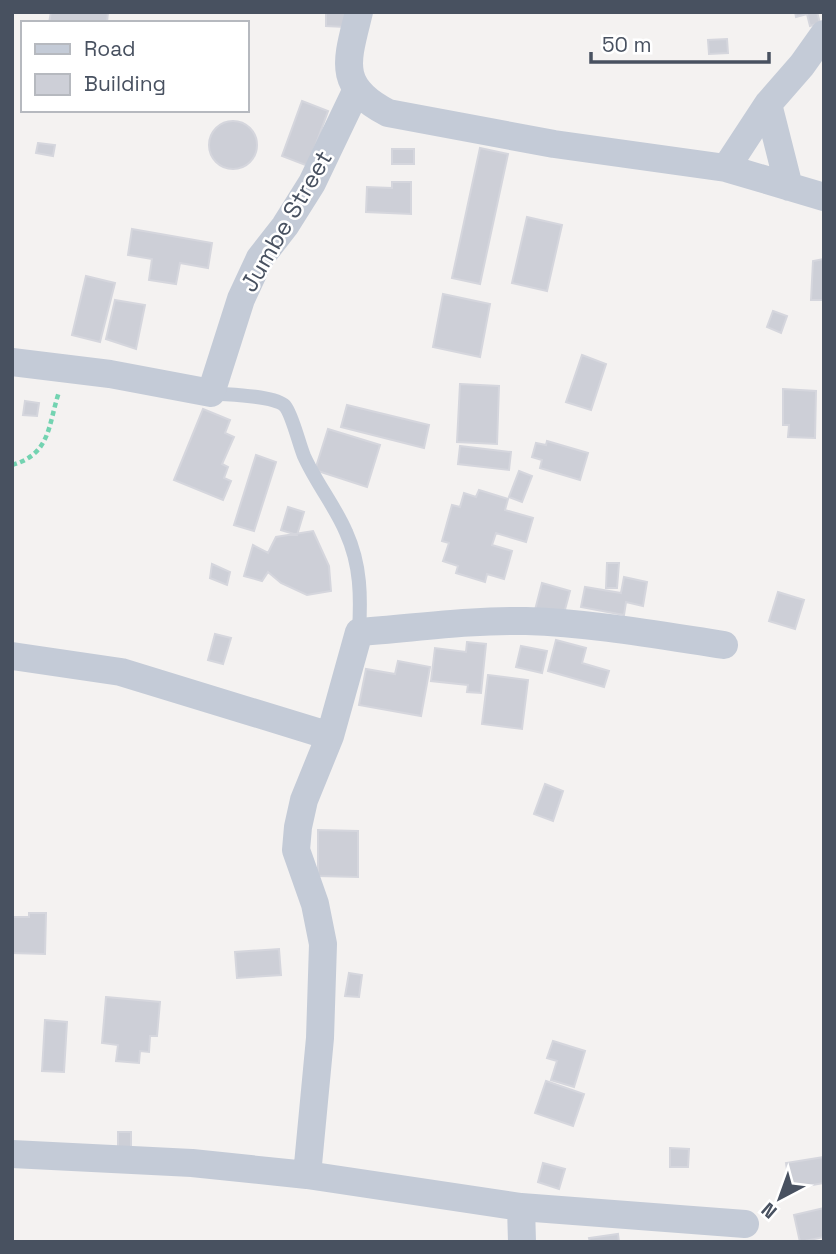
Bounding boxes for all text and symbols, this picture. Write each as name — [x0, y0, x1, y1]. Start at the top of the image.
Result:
legend — [21, 21, 248, 112]
scale bar — [591, 21, 770, 65]
text: 50 m — [602, 31, 652, 58]
text: Road — [84, 35, 136, 62]
text: Building — [84, 70, 166, 97]
street label: Jumbe Street — [233, 145, 339, 297]
north arrow — [745, 1163, 815, 1233]
text: N — [756, 1197, 782, 1224]

